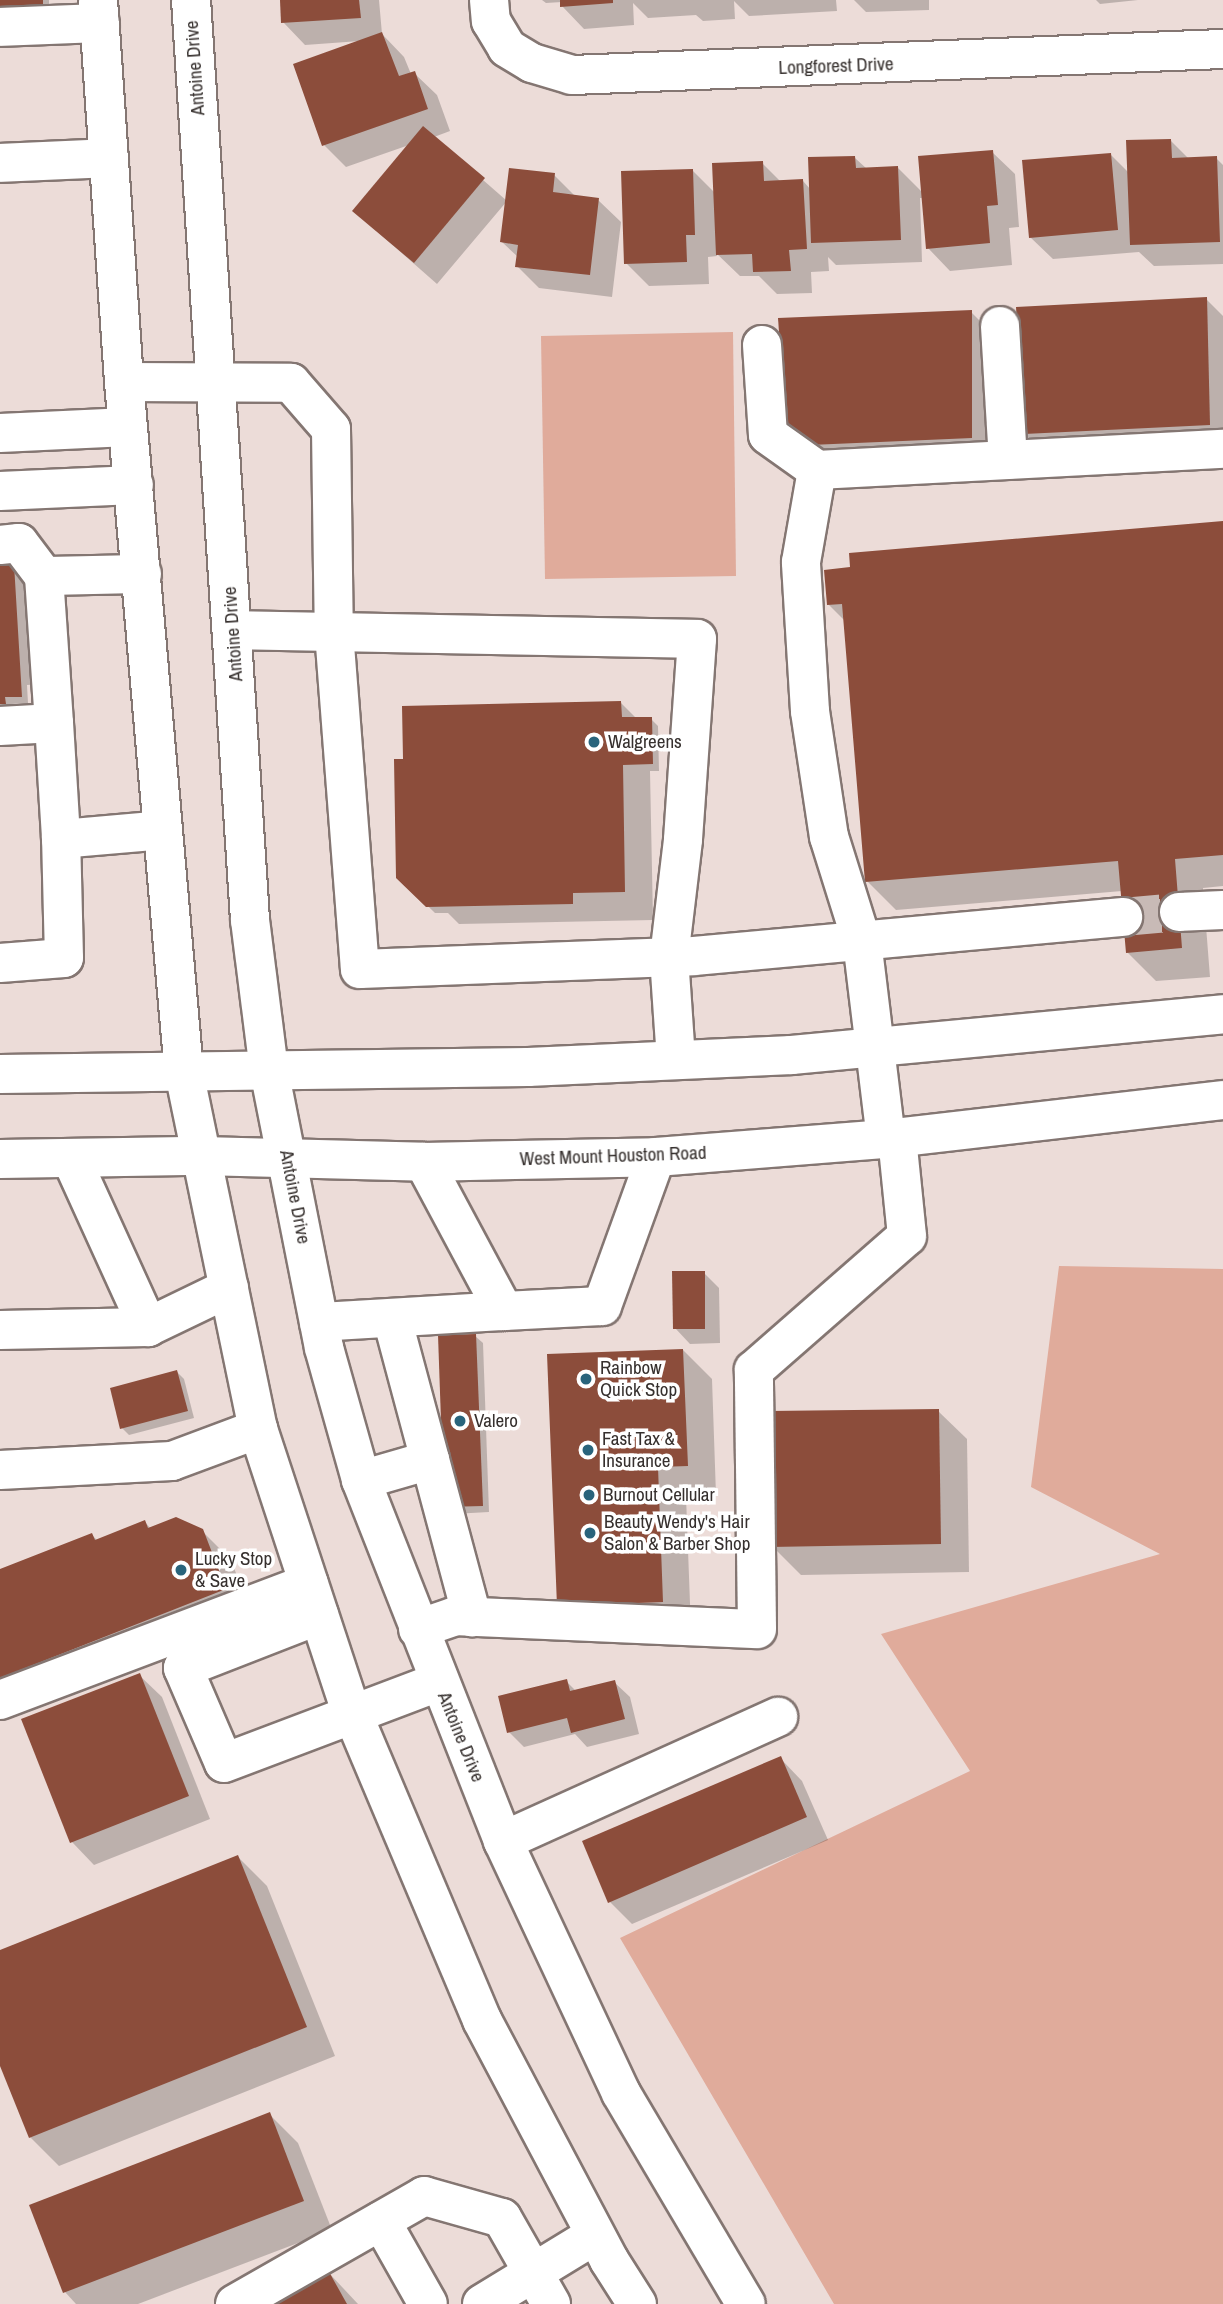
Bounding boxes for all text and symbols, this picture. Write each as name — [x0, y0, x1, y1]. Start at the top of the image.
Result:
street label: Antoine Drive — [180, 20, 210, 116]
street label: Longforest Drive — [778, 53, 894, 79]
street label: Antoine Drive — [218, 586, 248, 682]
place label: Walgreens — [608, 731, 682, 753]
marker: Walgreens — [586, 734, 602, 750]
street label: West Mount Houston Road — [519, 1141, 707, 1171]
street label: Antoine Drive — [275, 1148, 315, 1246]
place label: Rainbow Quick Stop — [600, 1357, 677, 1401]
marker: Rainbow Quick Stop — [578, 1371, 594, 1387]
place label: Valero — [474, 1410, 518, 1432]
marker: Valero — [452, 1413, 468, 1429]
place label: Fast Tax & Insurance — [602, 1428, 675, 1472]
marker: Fast Tax & Insurance — [580, 1442, 596, 1458]
place label: Burnout Cellular — [603, 1484, 715, 1506]
marker: Burnout Cellular — [581, 1487, 597, 1503]
place label: Beauty Wendy's Hair Salon & Barber Shop — [604, 1511, 750, 1555]
marker: Beauty Wendy's Hair Salon & Barber Shop — [582, 1525, 598, 1541]
place label: Lucky Stop & Save — [195, 1548, 272, 1592]
marker: Lucky Stop & Save — [173, 1562, 189, 1578]
street label: Antoine Drive — [433, 1689, 489, 1785]

